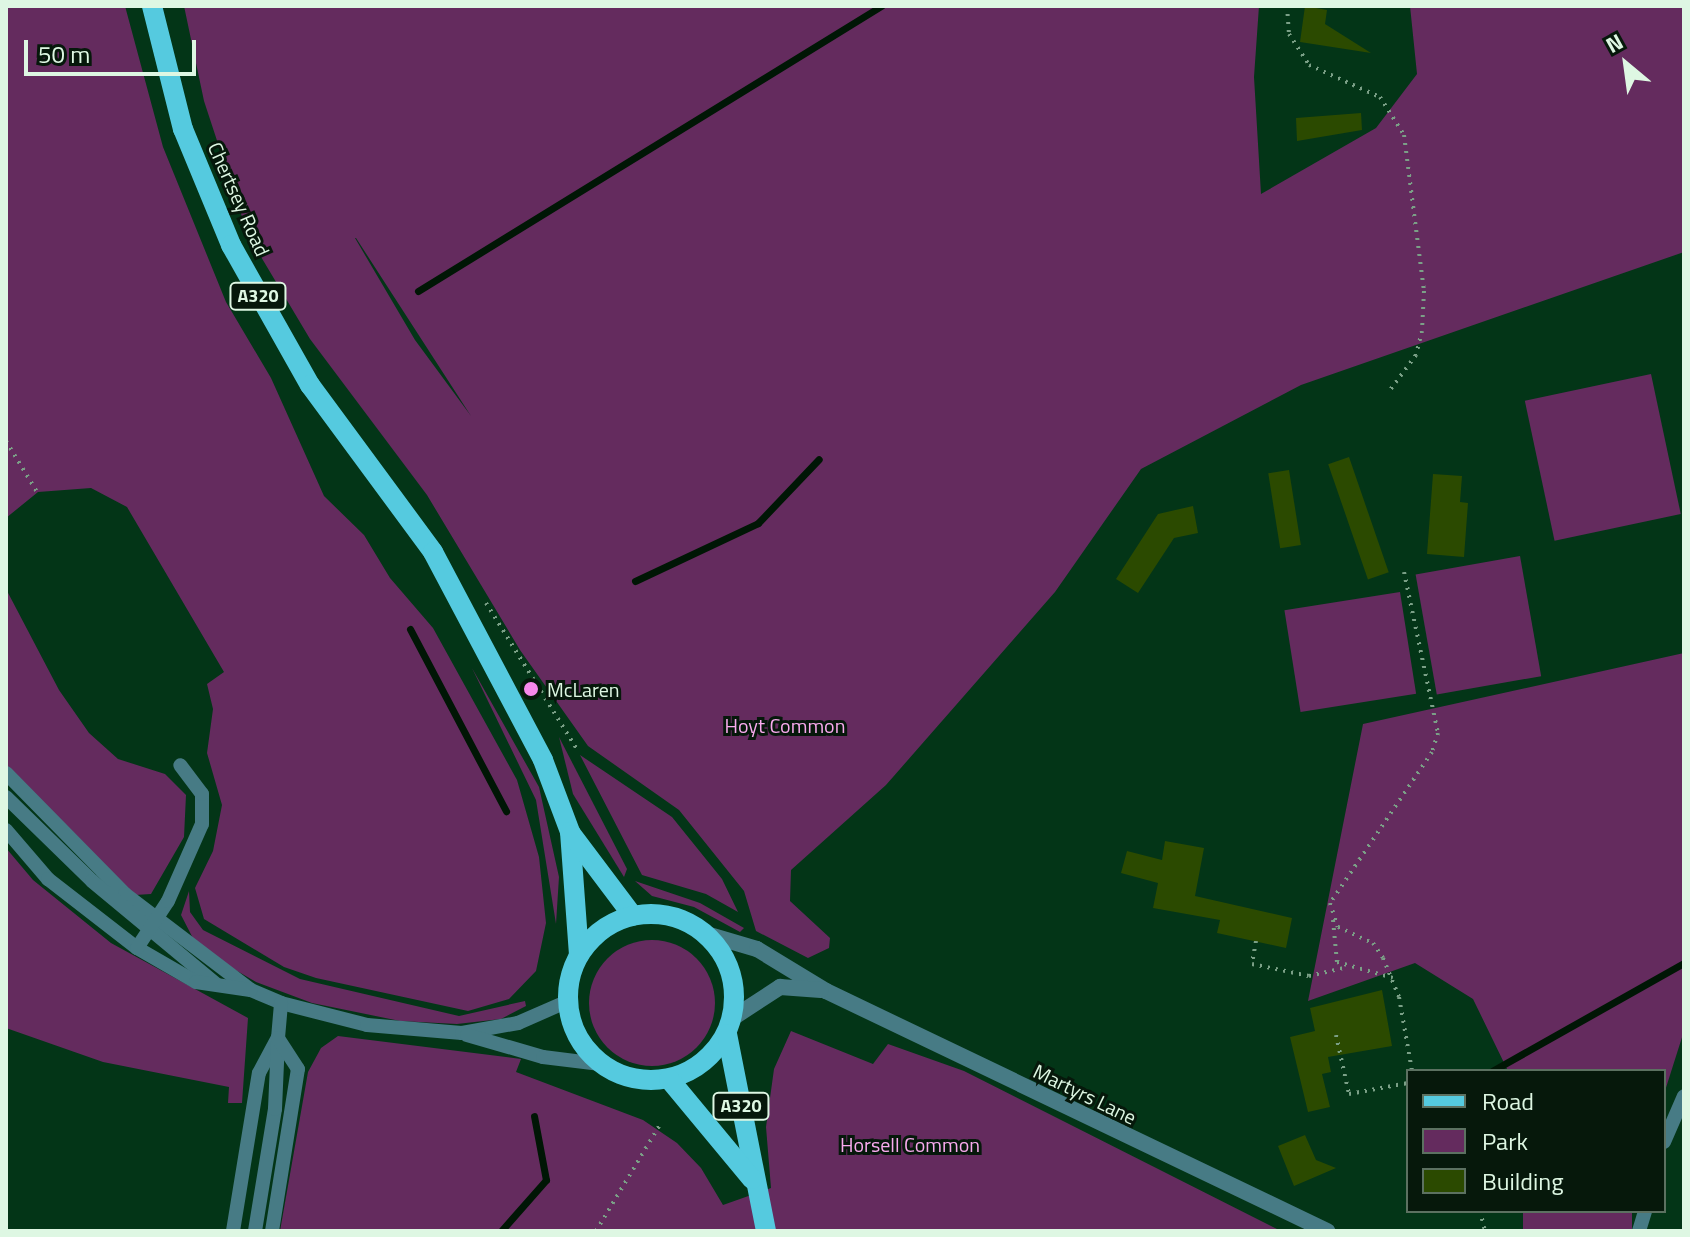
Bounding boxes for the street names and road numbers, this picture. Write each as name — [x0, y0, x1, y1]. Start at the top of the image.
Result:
street label: Chertsey Road — [203, 138, 275, 260]
road number: A320 — [228, 282, 288, 310]
street label: Martyrs Lane — [1030, 1059, 1140, 1129]
road number: A320 — [711, 1092, 771, 1120]

